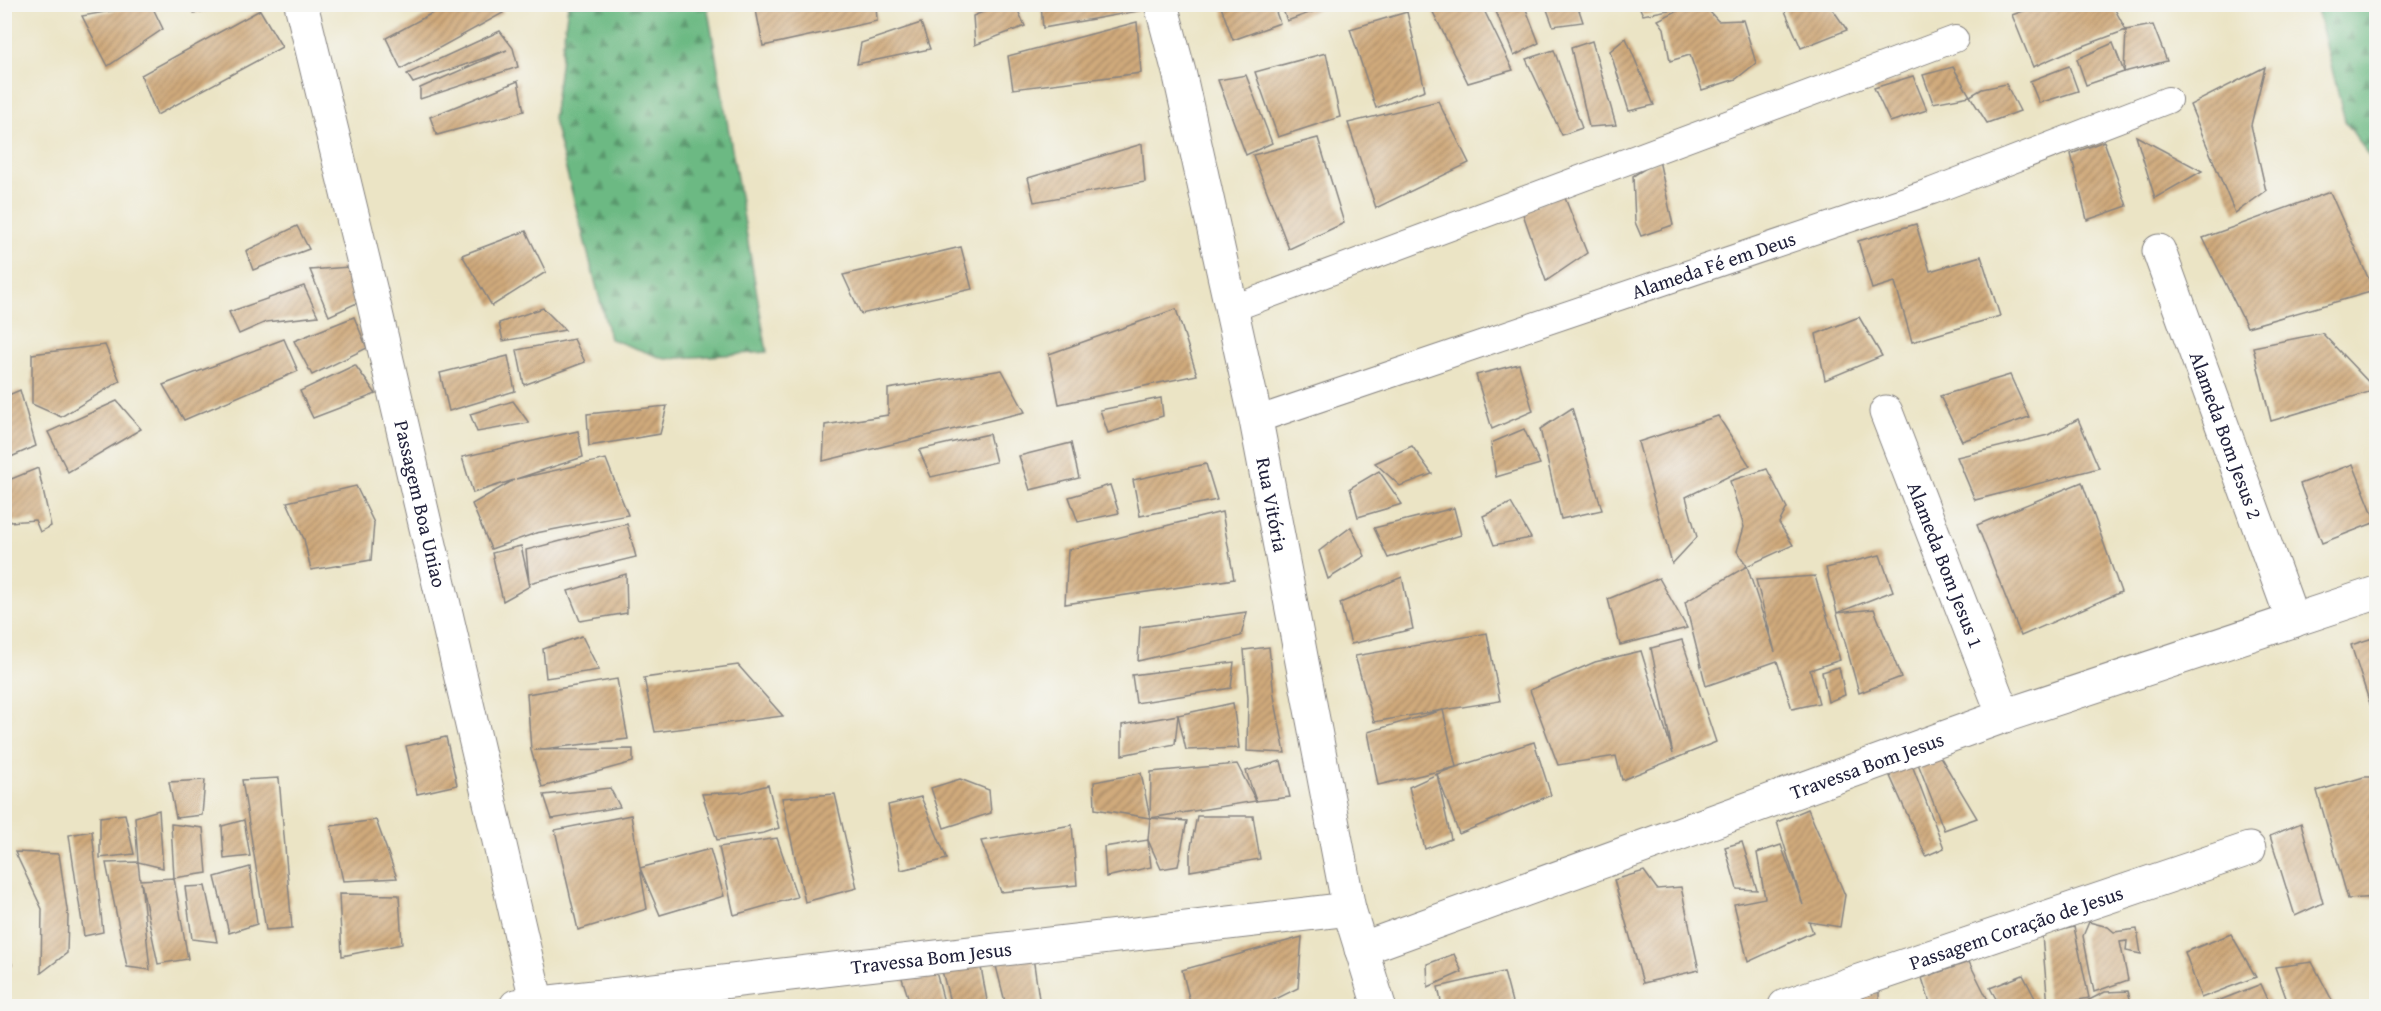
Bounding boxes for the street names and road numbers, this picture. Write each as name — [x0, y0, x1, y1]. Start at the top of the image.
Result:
street label: Alameda Fé em Deus — [1627, 223, 1799, 306]
street label: Alameda Bom Jesus 2 — [2183, 347, 2270, 523]
street label: Passagem Boa Uniao — [387, 417, 454, 590]
street label: Rua Vitória — [1249, 455, 1296, 555]
street label: Alameda Bom Jesus 1 — [1900, 477, 1991, 652]
street label: Travessa Bom Jesus — [1786, 724, 1948, 806]
street label: Passagem Coração de Jesus — [1905, 878, 2127, 977]
street label: Travessa Bom Jesus — [849, 933, 1013, 981]

